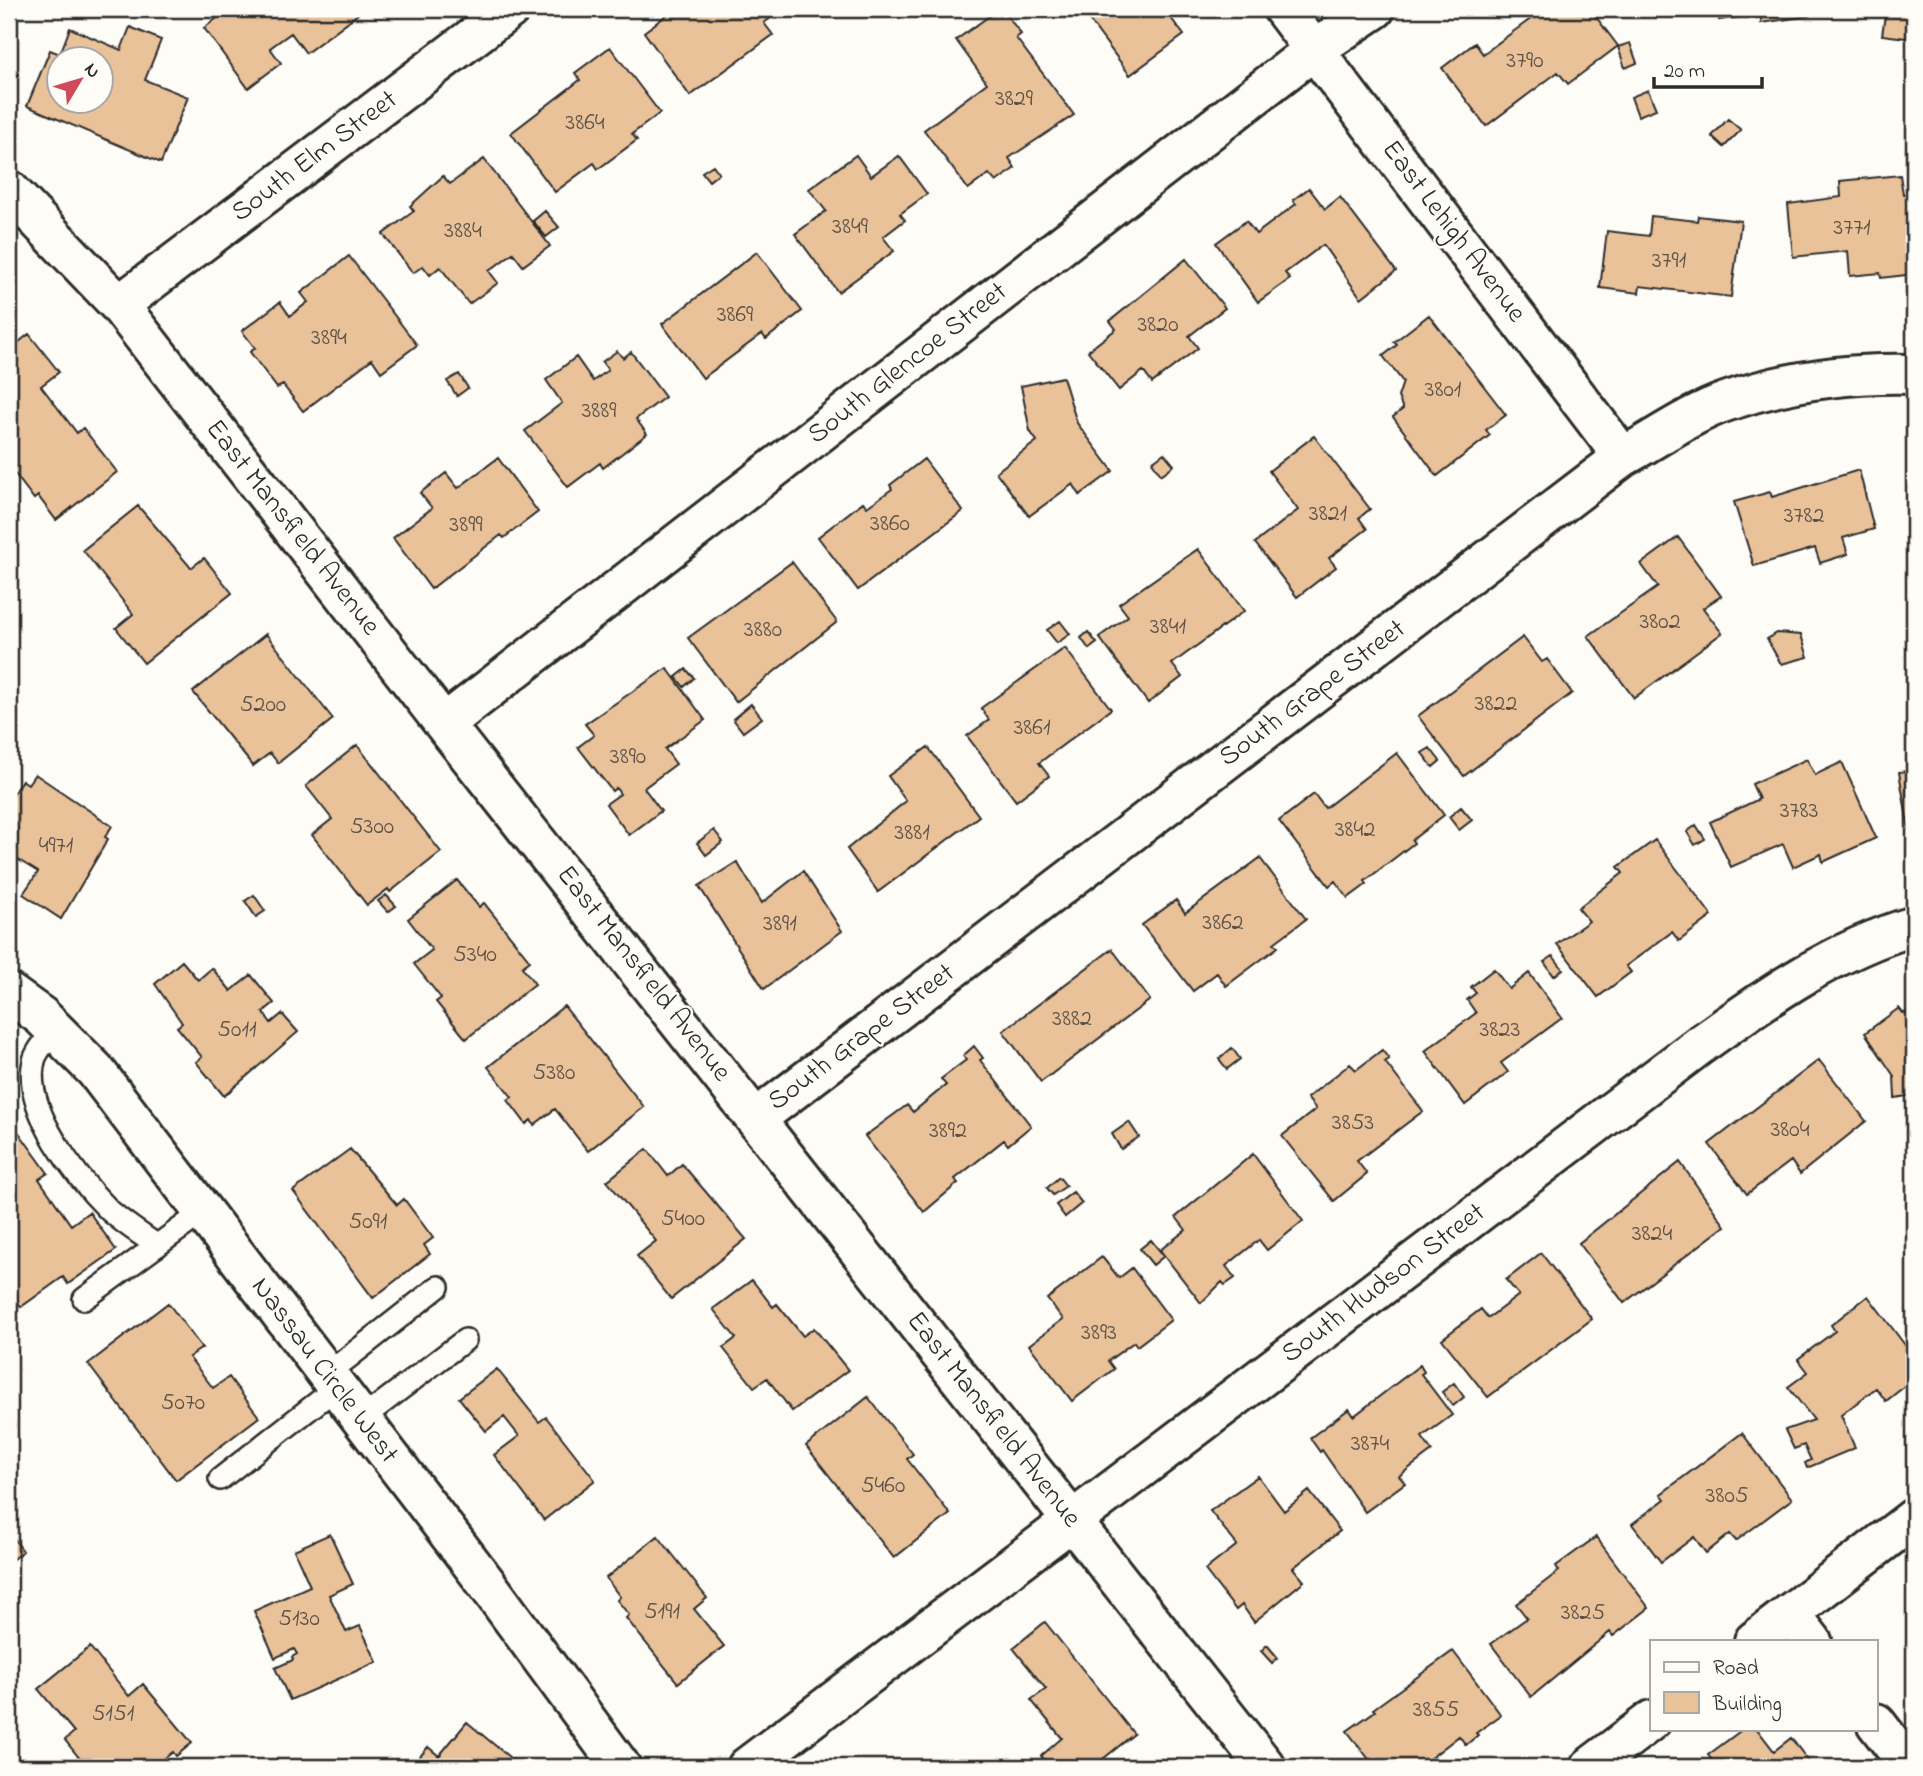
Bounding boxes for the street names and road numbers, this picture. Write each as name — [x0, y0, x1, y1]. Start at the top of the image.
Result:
street label: South Elm Street — [223, 81, 407, 233]
street label: East Lehigh Avenue — [1371, 132, 1536, 332]
street label: South Glencoe Street — [799, 273, 1017, 455]
street label: East Mansfield Avenue — [194, 411, 390, 645]
street label: South Grape Street — [1211, 610, 1415, 778]
street label: East Mansfield Avenue — [545, 857, 741, 1091]
street label: South Grape Street — [760, 954, 964, 1122]
street label: South Hudson Street — [1273, 1194, 1495, 1374]
street label: Nassau Circle West — [240, 1269, 408, 1473]
street label: East Mansfield Avenue — [895, 1303, 1091, 1537]

